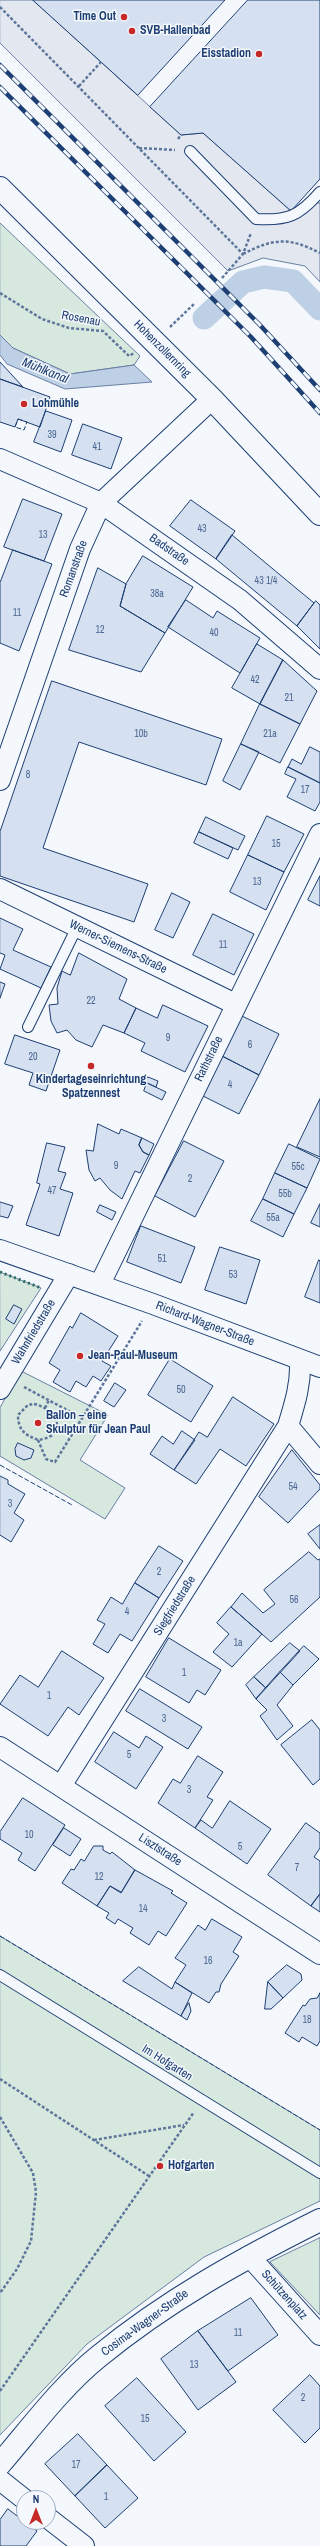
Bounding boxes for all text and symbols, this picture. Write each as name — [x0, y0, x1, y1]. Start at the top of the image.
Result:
place label: Time Out — [74, 10, 116, 24]
marker: Time Out — [119, 12, 129, 22]
place label: SVB-Hallenbad — [140, 24, 211, 38]
marker: SVB-Hallenbad — [127, 26, 137, 36]
place label: Eisstadion — [201, 47, 251, 61]
marker: Eisstadion — [254, 49, 264, 59]
street label: Rosenau — [60, 308, 102, 330]
street label: Hohenzollernring — [130, 317, 194, 381]
water label: Mühlkanal — [20, 355, 70, 387]
place label: Lohmühle — [32, 397, 79, 411]
marker: Lohmühle — [19, 399, 29, 409]
house number: 39 — [47, 429, 57, 441]
house number: 41 — [92, 441, 102, 453]
house number: 43 — [197, 523, 207, 535]
house number: 13 — [38, 529, 48, 541]
street label: Badstraße — [146, 531, 192, 569]
street label: Romanstraße — [57, 539, 91, 599]
house number: 43 1/4 — [255, 575, 277, 587]
house number: 38a — [150, 588, 164, 600]
house number: 11 — [13, 607, 21, 619]
house number: 12 — [95, 624, 105, 636]
house number: 40 — [209, 627, 219, 639]
house number: 42 — [250, 674, 260, 686]
house number: 21 — [284, 692, 294, 704]
house number: 10b — [134, 728, 148, 740]
house number: 21a — [263, 728, 277, 740]
house number: 8 — [26, 769, 30, 781]
house number: 17 — [300, 784, 310, 796]
house number: 15 — [271, 838, 281, 850]
house number: 13 — [252, 876, 262, 888]
street label: Werner-Siemens-Straße — [67, 917, 169, 977]
house number: 11 — [219, 939, 227, 951]
house number: 22 — [86, 995, 96, 1007]
house number: 9 — [166, 1032, 170, 1044]
street label: Rathstraße — [192, 1034, 226, 1084]
house number: 6 — [248, 1039, 252, 1051]
house number: 20 — [28, 1051, 38, 1063]
marker: Kindertageseinrichtung Spatzennest — [86, 1061, 96, 1071]
place label: Kindertageseinrichtung Spatzennest — [36, 1073, 146, 1101]
house number: 4 — [228, 1079, 232, 1091]
house number: 9 — [114, 1160, 118, 1172]
house number: 55c — [291, 1161, 305, 1173]
house number: 2 — [188, 1173, 192, 1185]
house number: 47 — [47, 1185, 57, 1197]
house number: 55b — [278, 1188, 292, 1200]
house number: 55a — [266, 1212, 280, 1224]
house number: 51 — [157, 1253, 167, 1265]
house number: 53 — [228, 1269, 238, 1281]
street label: Wahnfriedstraße — [9, 1297, 59, 1367]
street label: Richard-Wagner-Straße — [154, 1299, 256, 1349]
place label: Jean-Paul-Museum — [88, 1349, 178, 1363]
marker: Jean-Paul-Museum — [75, 1351, 85, 1361]
house number: 50 — [176, 1384, 186, 1396]
place label: Ballon – eine Skulptur für Jean Paul — [46, 1409, 150, 1437]
marker: Ballon – eine Skulptur für Jean Paul — [33, 1418, 43, 1428]
house number: 54 — [288, 1481, 298, 1493]
house number: 3 — [8, 1498, 12, 1510]
house number: 2 — [157, 1566, 161, 1578]
street label: Siegfriedstraße — [151, 1573, 199, 1639]
house number: 56 — [289, 1594, 299, 1606]
house number: 4 — [125, 1606, 129, 1618]
house number: 1a — [233, 1637, 243, 1649]
house number: 1 — [182, 1667, 186, 1679]
house number: 1 — [47, 1690, 51, 1702]
house number: 3 — [162, 1713, 166, 1725]
house number: 5 — [127, 1749, 131, 1761]
house number: 3 — [187, 1784, 191, 1796]
house number: 10 — [24, 1829, 34, 1841]
street label: Lisztstraße — [136, 1831, 184, 1869]
house number: 5 — [238, 1841, 242, 1853]
house number: 7 — [295, 1862, 299, 1874]
house number: 12 — [94, 1871, 104, 1883]
house number: 14 — [138, 1903, 148, 1915]
house number: 16 — [203, 1955, 213, 1967]
house number: 18 — [302, 2014, 312, 2026]
street label: Im Hofgarten — [139, 2042, 195, 2084]
place label: Hofgarten — [168, 2159, 214, 2173]
marker: Hofgarten — [155, 2161, 165, 2171]
street label: Schützenplatz — [258, 2267, 310, 2323]
street label: Cosima-Wagner-Straße — [99, 2287, 191, 2359]
house number: 11 — [234, 2327, 242, 2339]
house number: 13 — [189, 2359, 199, 2371]
house number: 2 — [301, 2392, 305, 2404]
house number: 15 — [140, 2413, 150, 2425]
house number: 17 — [71, 2459, 81, 2471]
north arrow — [16, 2490, 56, 2530]
house number: 1 — [104, 2491, 108, 2503]
text: N — [33, 2492, 39, 2506]

